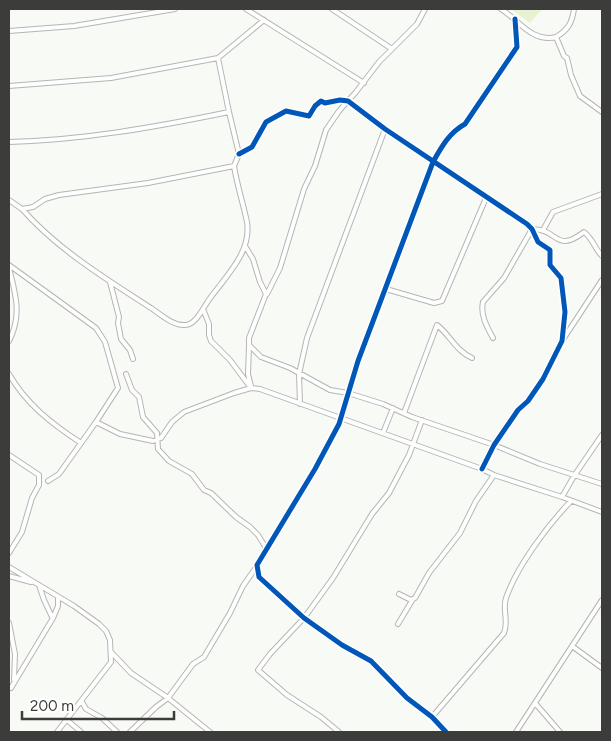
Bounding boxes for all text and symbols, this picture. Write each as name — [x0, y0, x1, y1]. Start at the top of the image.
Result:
scale bar — [22, 688, 175, 720]
text: 200 m — [30, 697, 74, 715]

